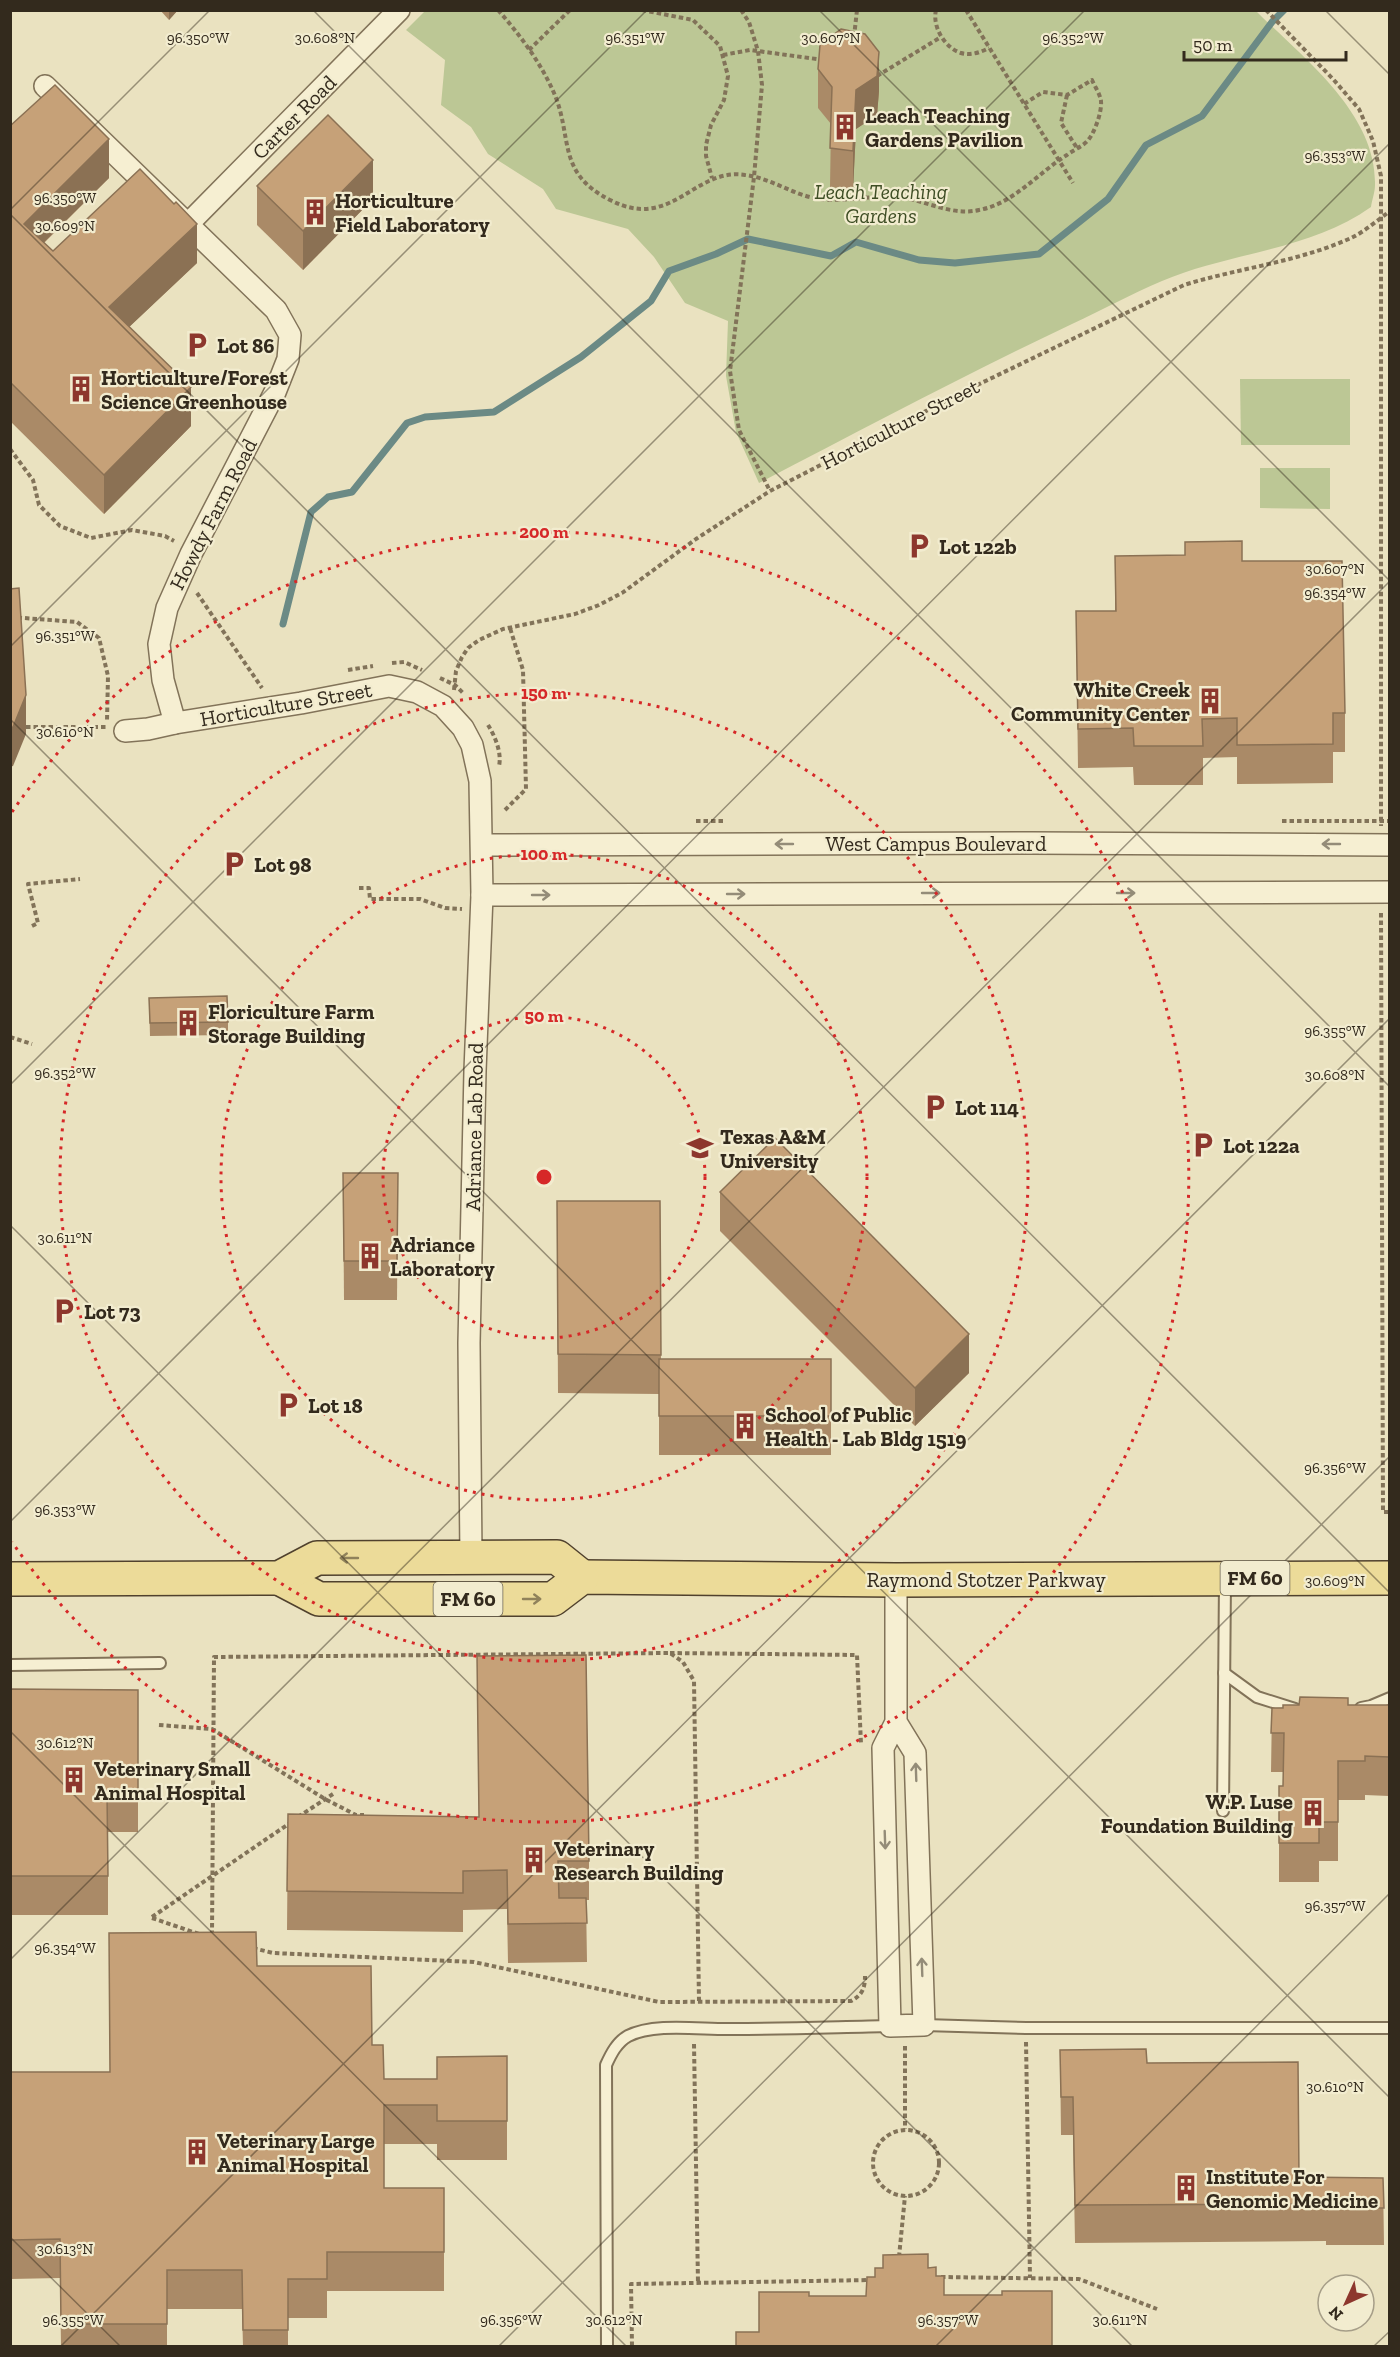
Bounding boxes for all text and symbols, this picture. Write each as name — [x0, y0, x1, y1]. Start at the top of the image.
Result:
scale bar — [1184, 24, 1346, 62]
text: 96.350°W — [167, 29, 229, 47]
text: 30.608°N — [295, 29, 355, 47]
text: 96.351°W — [605, 29, 665, 47]
text: 30.607°N — [801, 29, 861, 47]
text: 96.352°W — [1042, 29, 1104, 47]
text: 50 m — [1193, 34, 1233, 56]
street label: Carter Road — [247, 69, 342, 164]
place label: Leach Teaching Gardens Pavilion — [865, 103, 1024, 152]
building icon: Leach Teaching Gardens Pavilion — [830, 112, 860, 142]
text: 96.353°W — [1304, 147, 1366, 165]
park label: Leach Teaching Gardens — [815, 179, 948, 228]
place label: Horticulture Field Laboratory — [335, 188, 490, 237]
text: 96.350°W — [34, 189, 96, 207]
building icon: Horticulture Field Laboratory — [300, 197, 330, 227]
text: 30.609°N — [35, 217, 95, 235]
parking icon: Lot 86 — [182, 330, 212, 360]
place label: Lot 86 — [217, 333, 275, 358]
place label: Horticulture/Forest Science Greenhouse — [101, 365, 288, 414]
street label: Horticulture Street — [817, 373, 983, 475]
building icon: Horticulture/Forest Science Greenhouse — [66, 374, 96, 404]
street label: Howdy Farm Road — [164, 434, 262, 594]
text: 200 m — [519, 521, 569, 543]
parking icon: Lot 122b — [904, 531, 934, 561]
place label: Lot 122b — [939, 534, 1017, 559]
text: 30.607°N — [1305, 560, 1365, 578]
text: 96.354°W — [1304, 584, 1366, 602]
text: 96.351°W — [35, 627, 95, 645]
street label: Horticulture Street — [198, 677, 374, 731]
place label: White Creek Community Center — [1011, 677, 1190, 726]
text: 150 m — [521, 682, 567, 704]
building icon: White Creek Community Center — [1195, 686, 1225, 716]
text: 30.610°N — [36, 723, 94, 741]
street label: West Campus Boulevard — [826, 831, 1047, 856]
one-way arrow — [775, 838, 795, 850]
one-way arrow — [1322, 838, 1342, 850]
text: 100 m — [520, 843, 568, 865]
parking icon: Lot 98 — [219, 849, 249, 879]
place label: Lot 98 — [254, 852, 312, 877]
one-way arrow — [920, 887, 940, 899]
one-way arrow — [1115, 887, 1135, 899]
one-way arrow — [725, 888, 745, 900]
one-way arrow — [530, 889, 550, 901]
place label: Floriculture Farm Storage Building — [208, 999, 375, 1048]
text: 50 m — [525, 1005, 564, 1027]
building icon: Floriculture Farm Storage Building — [173, 1008, 203, 1038]
text: 96.355°W — [1304, 1022, 1366, 1040]
street label: Adriance Lab Road — [460, 1042, 488, 1212]
text: 96.352°W — [34, 1064, 96, 1082]
text: 30.608°N — [1305, 1066, 1365, 1084]
parking icon: Lot 114 — [920, 1092, 950, 1122]
place label: Lot 114 — [955, 1095, 1019, 1120]
place label: Texas A&M University — [720, 1124, 826, 1173]
parking icon: Lot 122a — [1188, 1130, 1218, 1160]
school or university icon: Texas A&M University — [685, 1133, 715, 1163]
place label: Lot 122a — [1223, 1133, 1300, 1158]
centre of rings — [534, 1167, 554, 1187]
text: 30.611°N — [38, 1229, 92, 1247]
place label: Adriance Laboratory — [390, 1232, 495, 1281]
building icon: Adriance Laboratory — [355, 1241, 385, 1271]
parking icon: Lot 73 — [49, 1296, 79, 1326]
place label: Lot 73 — [84, 1299, 141, 1324]
parking icon: Lot 18 — [273, 1390, 303, 1420]
place label: Lot 18 — [308, 1393, 363, 1418]
place label: School of Public Health - Lab Bldg 1519 — [765, 1402, 966, 1451]
building icon: School of Public Health - Lab Bldg 1519 — [730, 1411, 760, 1441]
text: 96.356°W — [1304, 1459, 1366, 1477]
text: 96.353°W — [34, 1501, 96, 1519]
one-way arrow — [340, 1552, 360, 1564]
road number: FM 60 — [1220, 1561, 1290, 1595]
street label: Raymond Stotzer Parkway — [866, 1567, 1106, 1592]
text: 30.609°N — [1305, 1572, 1365, 1590]
road number: FM 60 — [434, 1582, 502, 1616]
one-way arrow — [521, 1593, 541, 1605]
text: 30.612°N — [36, 1734, 94, 1752]
place label: Veterinary Small Animal Hospital — [94, 1756, 251, 1805]
one-way arrow — [910, 1763, 921, 1783]
building icon: Veterinary Small Animal Hospital — [59, 1765, 89, 1795]
place label: W.P. Luse Foundation Building — [1101, 1789, 1293, 1838]
building icon: W.P. Luse Foundation Building — [1298, 1798, 1328, 1828]
one-way arrow — [879, 1829, 891, 1849]
place label: Veterinary Research Building — [554, 1836, 723, 1885]
building icon: Veterinary Research Building — [519, 1845, 549, 1875]
text: 96.357°W — [1305, 1897, 1365, 1915]
text: 96.354°W — [34, 1939, 96, 1957]
one-way arrow — [916, 1957, 927, 1977]
text: 30.610°N — [1306, 2078, 1364, 2096]
place label: Veterinary Large Animal Hospital — [217, 2128, 375, 2177]
building icon: Veterinary Large Animal Hospital — [182, 2137, 212, 2167]
place label: Institute For Genomic Medicine — [1206, 2164, 1378, 2213]
building icon: Institute For Genomic Medicine — [1171, 2173, 1201, 2203]
text: 30.613°N — [37, 2240, 93, 2258]
north arrow — [1316, 2273, 1376, 2333]
text: N — [1325, 2302, 1347, 2324]
text: 96.355°W — [42, 2311, 104, 2329]
text: 96.356°W — [480, 2311, 542, 2329]
text: 30.612°N — [585, 2311, 643, 2329]
text: 96.357°W — [918, 2311, 978, 2329]
text: 30.611°N — [1093, 2311, 1147, 2329]

